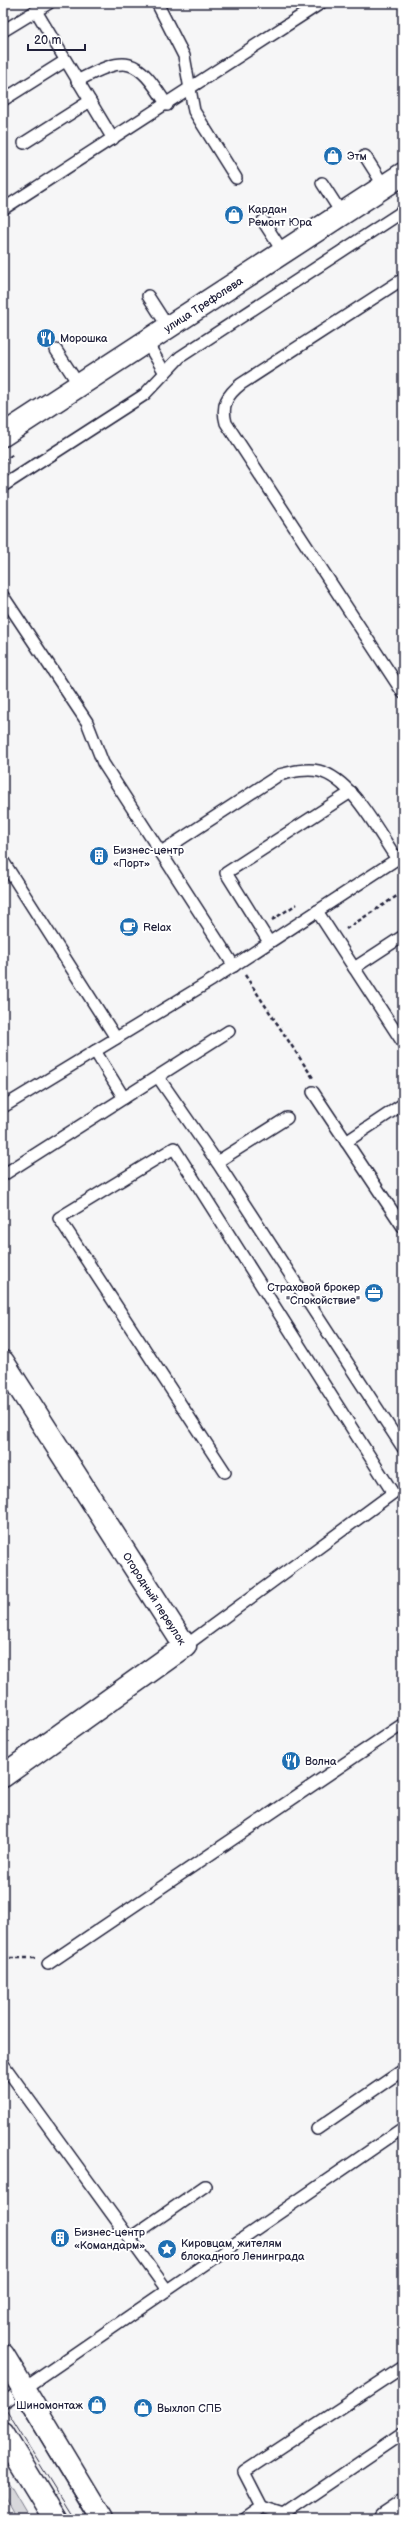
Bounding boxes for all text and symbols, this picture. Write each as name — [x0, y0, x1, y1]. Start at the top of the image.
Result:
scale bar — [28, 26, 85, 52]
text: 20 m — [34, 33, 61, 48]
shop icon: Этм — [322, 145, 344, 167]
place label: Этм — [347, 150, 367, 163]
place label: Кардан Ремонт Юра — [248, 203, 312, 229]
shop icon: Кардан Ремонт Юра — [223, 204, 245, 226]
street label: улица Трефолева — [161, 274, 246, 335]
restaurant icon: Морошка — [35, 327, 57, 349]
place label: Морошка — [60, 332, 108, 345]
place label: Бизнес-центр «Порт» — [113, 844, 185, 870]
building icon: Бизнес-центр «Порт» — [88, 845, 110, 867]
cafe icon: Relax — [118, 916, 140, 938]
place label: Relax — [143, 921, 171, 934]
place label: Страховой брокер "Спокойствие" — [267, 1281, 361, 1307]
office icon: Страховой брокер "Спокойствие" — [363, 1282, 385, 1304]
street label: Огородный переулок — [120, 1550, 189, 1647]
restaurant icon: Волна — [280, 1750, 302, 1772]
place label: Волна — [305, 1755, 337, 1768]
place label: Бизнес-центр «Командарм» — [74, 2226, 146, 2252]
building icon: Бизнес-центр «Командарм» — [49, 2227, 71, 2249]
place label: Кировцам, жителям блокадного Ленинграда — [181, 2237, 305, 2263]
place icon: Кировцам, жителям блокадного Ленинграда — [156, 2238, 178, 2260]
shop icon: Шиномонтаж — [86, 2394, 108, 2416]
shop icon: Выхлоп СПБ — [132, 2397, 154, 2419]
place label: Шиномонтаж — [16, 2399, 83, 2412]
place label: Выхлоп СПБ — [157, 2402, 222, 2415]

